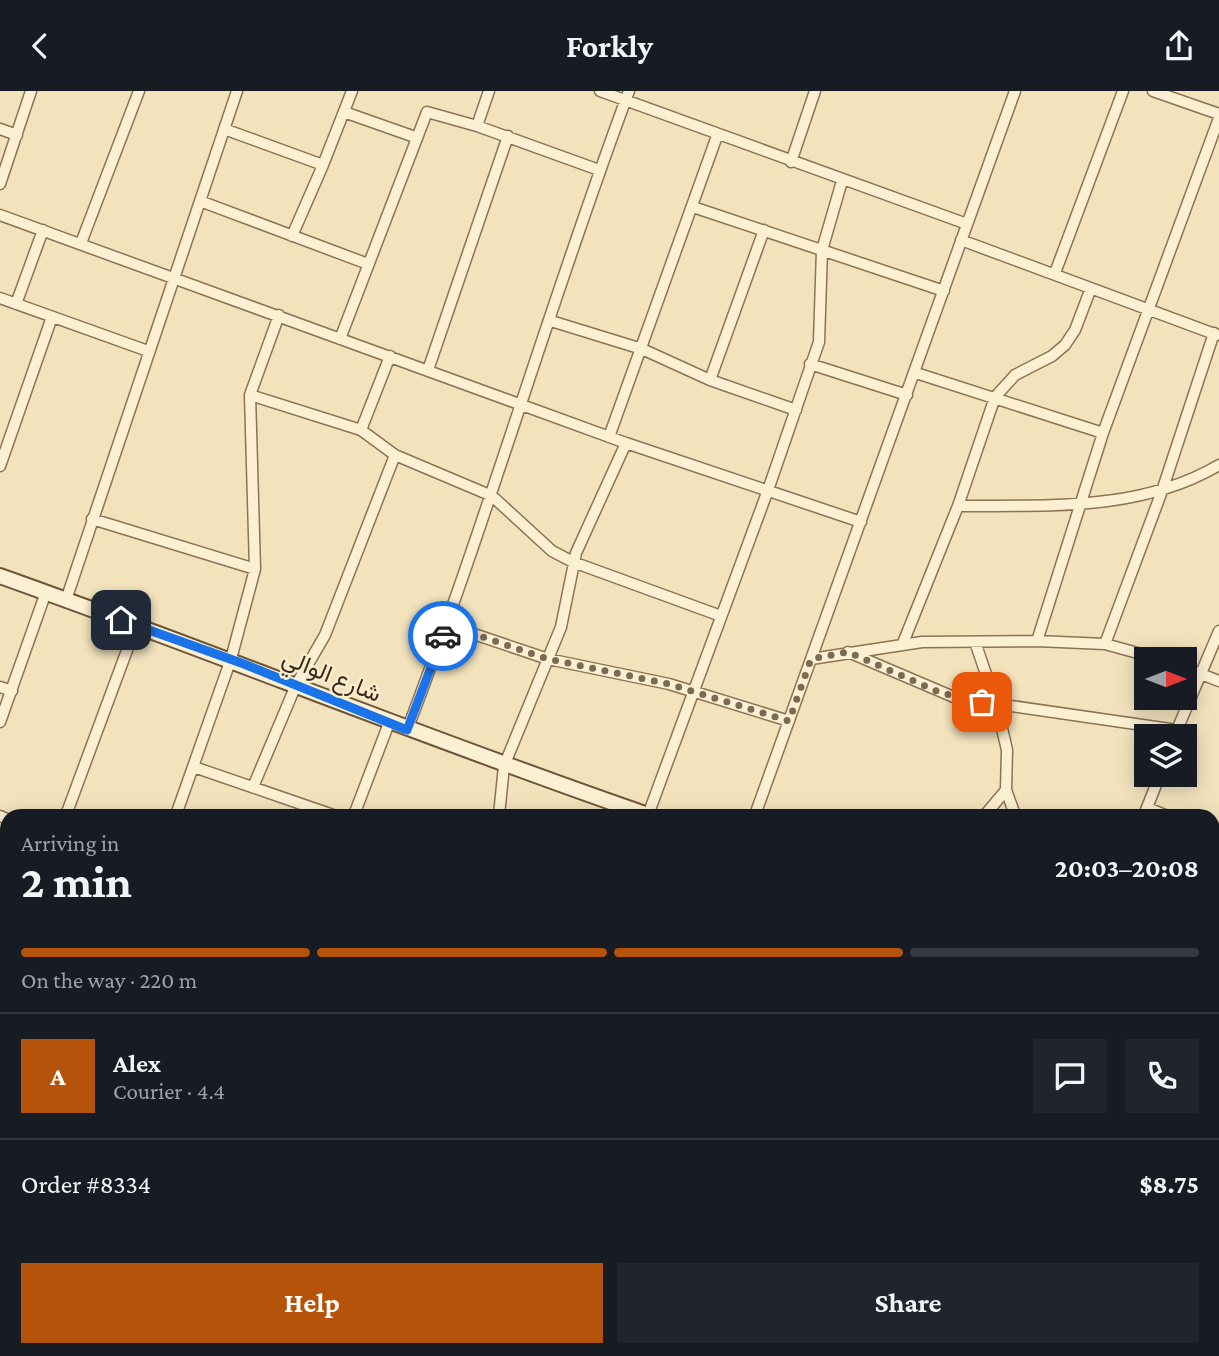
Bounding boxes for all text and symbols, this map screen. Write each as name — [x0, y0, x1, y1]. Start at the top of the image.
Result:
icon: back — [21, 27, 59, 65]
icon: share — [1160, 27, 1198, 65]
text: Forkly — [566, 28, 653, 64]
pin — [91, 590, 151, 650]
icon: home — [102, 601, 140, 639]
courier — [408, 601, 478, 671]
icon: car — [424, 617, 462, 655]
street label: شارع الوالي — [276, 643, 385, 713]
north arrow — [1134, 647, 1197, 711]
map controls — [1134, 647, 1197, 787]
pin — [952, 672, 1012, 732]
icon: bag — [963, 683, 1001, 721]
button: layers — [1134, 724, 1197, 787]
text: Arriving in — [21, 830, 119, 856]
text: 20:03–20:08 — [1055, 854, 1199, 883]
text: 2 min — [21, 856, 132, 907]
text: On the way · 220 m — [21, 967, 197, 993]
button: chat — [1033, 1039, 1107, 1113]
button: phone — [1125, 1039, 1199, 1113]
text: Alex — [113, 1049, 161, 1078]
text: A — [50, 1062, 66, 1091]
text: Courier · 4.4 — [113, 1078, 225, 1104]
text: Order #8334 — [21, 1170, 151, 1199]
text: $8.75 — [1140, 1170, 1199, 1199]
button: Help — [21, 1263, 603, 1343]
button: Share — [617, 1263, 1199, 1343]

